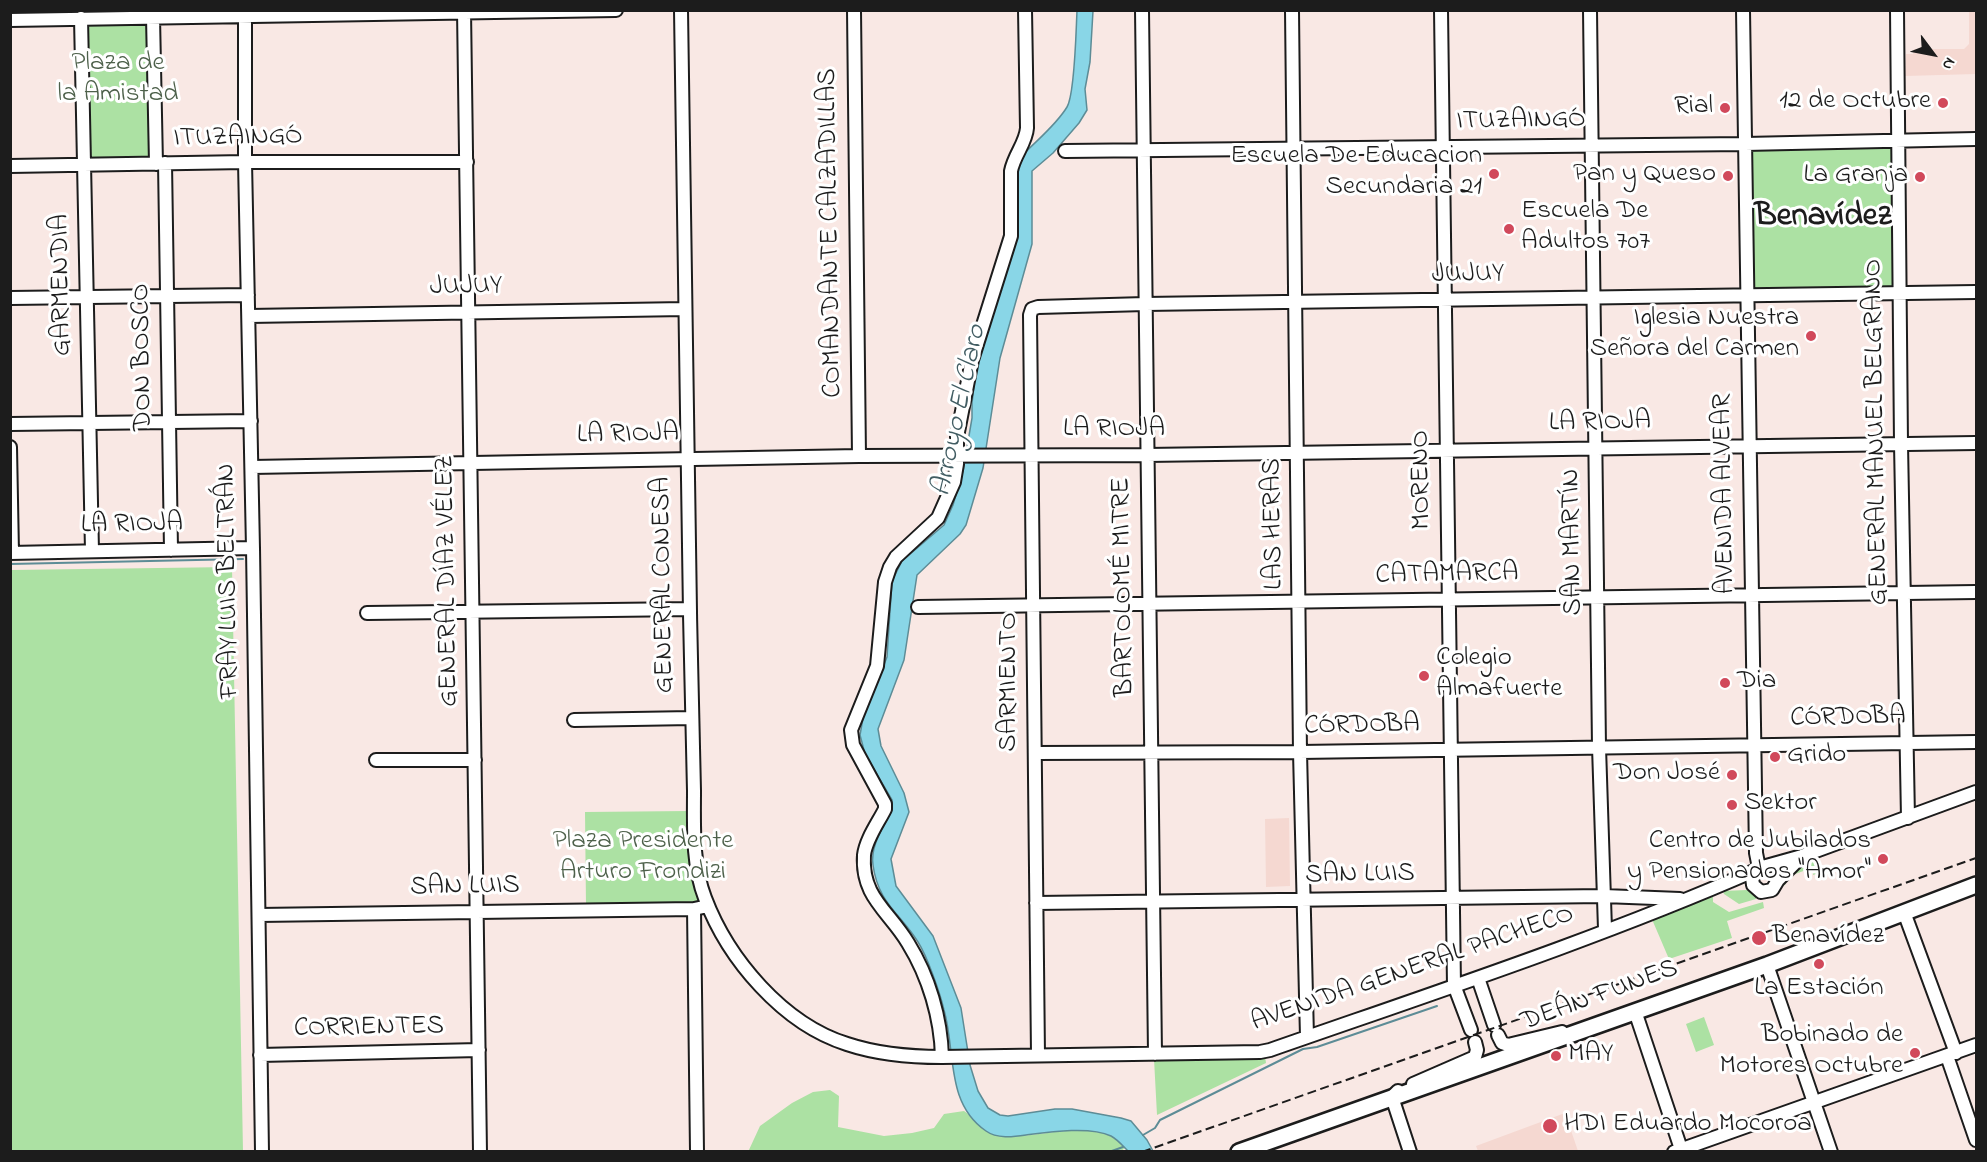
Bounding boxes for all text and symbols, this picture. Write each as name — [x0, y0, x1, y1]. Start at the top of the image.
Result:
north arrow — [1903, 24, 1963, 84]
park label: Plaza de la Amistad — [58, 49, 178, 112]
text: N — [1935, 53, 1961, 74]
street label: COMANDANTE CALZADILLAS — [813, 68, 851, 398]
place label: 12 de Octubre — [1779, 87, 1931, 119]
place label: Rial — [1674, 92, 1713, 124]
marker: 12 de Octubre — [1936, 96, 1950, 110]
marker: Rial — [1718, 101, 1732, 115]
street label: ITUZAINGÓ — [1456, 105, 1586, 139]
street label: ITUZAINGÓ — [173, 122, 303, 156]
place label: Escuela De Educacion Secundaria 21 — [1230, 142, 1482, 205]
place label: Pan y Queso — [1573, 160, 1716, 192]
place label: La Granja — [1804, 161, 1908, 193]
marker: Escuela De Educacion Secundaria 21 — [1487, 167, 1501, 181]
marker: Pan y Queso — [1721, 169, 1735, 183]
marker: La Granja — [1913, 170, 1927, 184]
place label: Escuela De Adultos 707 — [1521, 197, 1650, 260]
district label: Benavídez — [1755, 199, 1891, 239]
street label: GARMENDIA — [46, 214, 80, 356]
marker: Escuela De Adultos 707 — [1502, 222, 1516, 236]
street label: GENERAL MANUEL BELGRANO — [1859, 258, 1897, 606]
street label: JUJUY — [1431, 259, 1505, 293]
street label: JUJUY — [429, 271, 503, 305]
street label: DON BOSCO — [127, 283, 161, 431]
place label: Iglesia Nuestra Señora del Carmen — [1590, 304, 1799, 367]
water label: Arroyo El Claro — [926, 322, 996, 500]
marker: Iglesia Nuestra Señora del Carmen — [1804, 329, 1818, 343]
street label: AVENIDA ALVEAR — [1708, 393, 1744, 595]
street label: LA RIOJA — [1549, 407, 1651, 441]
street label: LA RIOJA — [1063, 415, 1165, 447]
street label: LA RIOJA — [577, 419, 679, 453]
street label: MORENO — [1406, 430, 1440, 530]
street label: GENERAL DÍAZ VÉLEZ — [431, 455, 467, 707]
street label: LAS HERAS — [1258, 458, 1292, 590]
street label: FRAY LUIS BELTRÁN — [212, 463, 248, 699]
street label: SAN MARTÍN — [1557, 468, 1591, 616]
street label: GENERAL CONESA — [647, 476, 683, 694]
street label: BARTOLOMÉ MITRE — [1107, 477, 1143, 697]
street label: LA RIOJA — [81, 509, 183, 543]
street label: CATAMARCA — [1375, 559, 1519, 593]
street label: SARMIENTO — [995, 612, 1027, 752]
place label: Colegio Almafuerte — [1436, 644, 1562, 707]
place label: Dia — [1737, 667, 1776, 699]
marker: Colegio Almafuerte — [1417, 669, 1431, 683]
marker: Dia — [1718, 676, 1732, 690]
street label: CÓRDOBA — [1790, 702, 1906, 736]
street label: CÓRDOBA — [1304, 710, 1420, 744]
place label: Grido — [1787, 741, 1846, 773]
marker: Grido — [1768, 750, 1782, 764]
place label: Don José — [1613, 759, 1720, 791]
marker: Don José — [1725, 768, 1739, 782]
place label: Sektor — [1744, 789, 1817, 821]
marker: Sektor — [1725, 798, 1739, 812]
park label: Plaza Presidente Arturo Frondizi — [553, 827, 733, 890]
place label: Centro de Jubilados y Pensionados "Amor" — [1627, 827, 1871, 890]
marker: Centro de Jubilados y Pensionados "Amor" — [1876, 852, 1890, 866]
street label: SAN LUIS — [1305, 859, 1415, 893]
street label: SAN LUIS — [410, 871, 520, 905]
street label: AVENIDA GENERAL PACHECO — [1248, 900, 1578, 1040]
place label: Benavídez — [1772, 922, 1884, 954]
marker: Benavídez — [1750, 929, 1768, 947]
street label: DEÁN FUNES — [1517, 954, 1683, 1040]
marker: La Estación — [1812, 957, 1826, 971]
place label: La Estación — [1754, 974, 1884, 1006]
street label: CORRIENTES — [294, 1011, 444, 1047]
place label: Bobinado de Motores Octubre — [1720, 1021, 1903, 1084]
place label: MAY — [1568, 1040, 1613, 1072]
marker: Bobinado de Motores Octubre — [1908, 1046, 1922, 1060]
marker: MAY — [1549, 1049, 1563, 1063]
place label: HDI Eduardo Mocoroa — [1564, 1110, 1812, 1142]
marker: HDI Eduardo Mocoroa — [1541, 1117, 1559, 1135]

